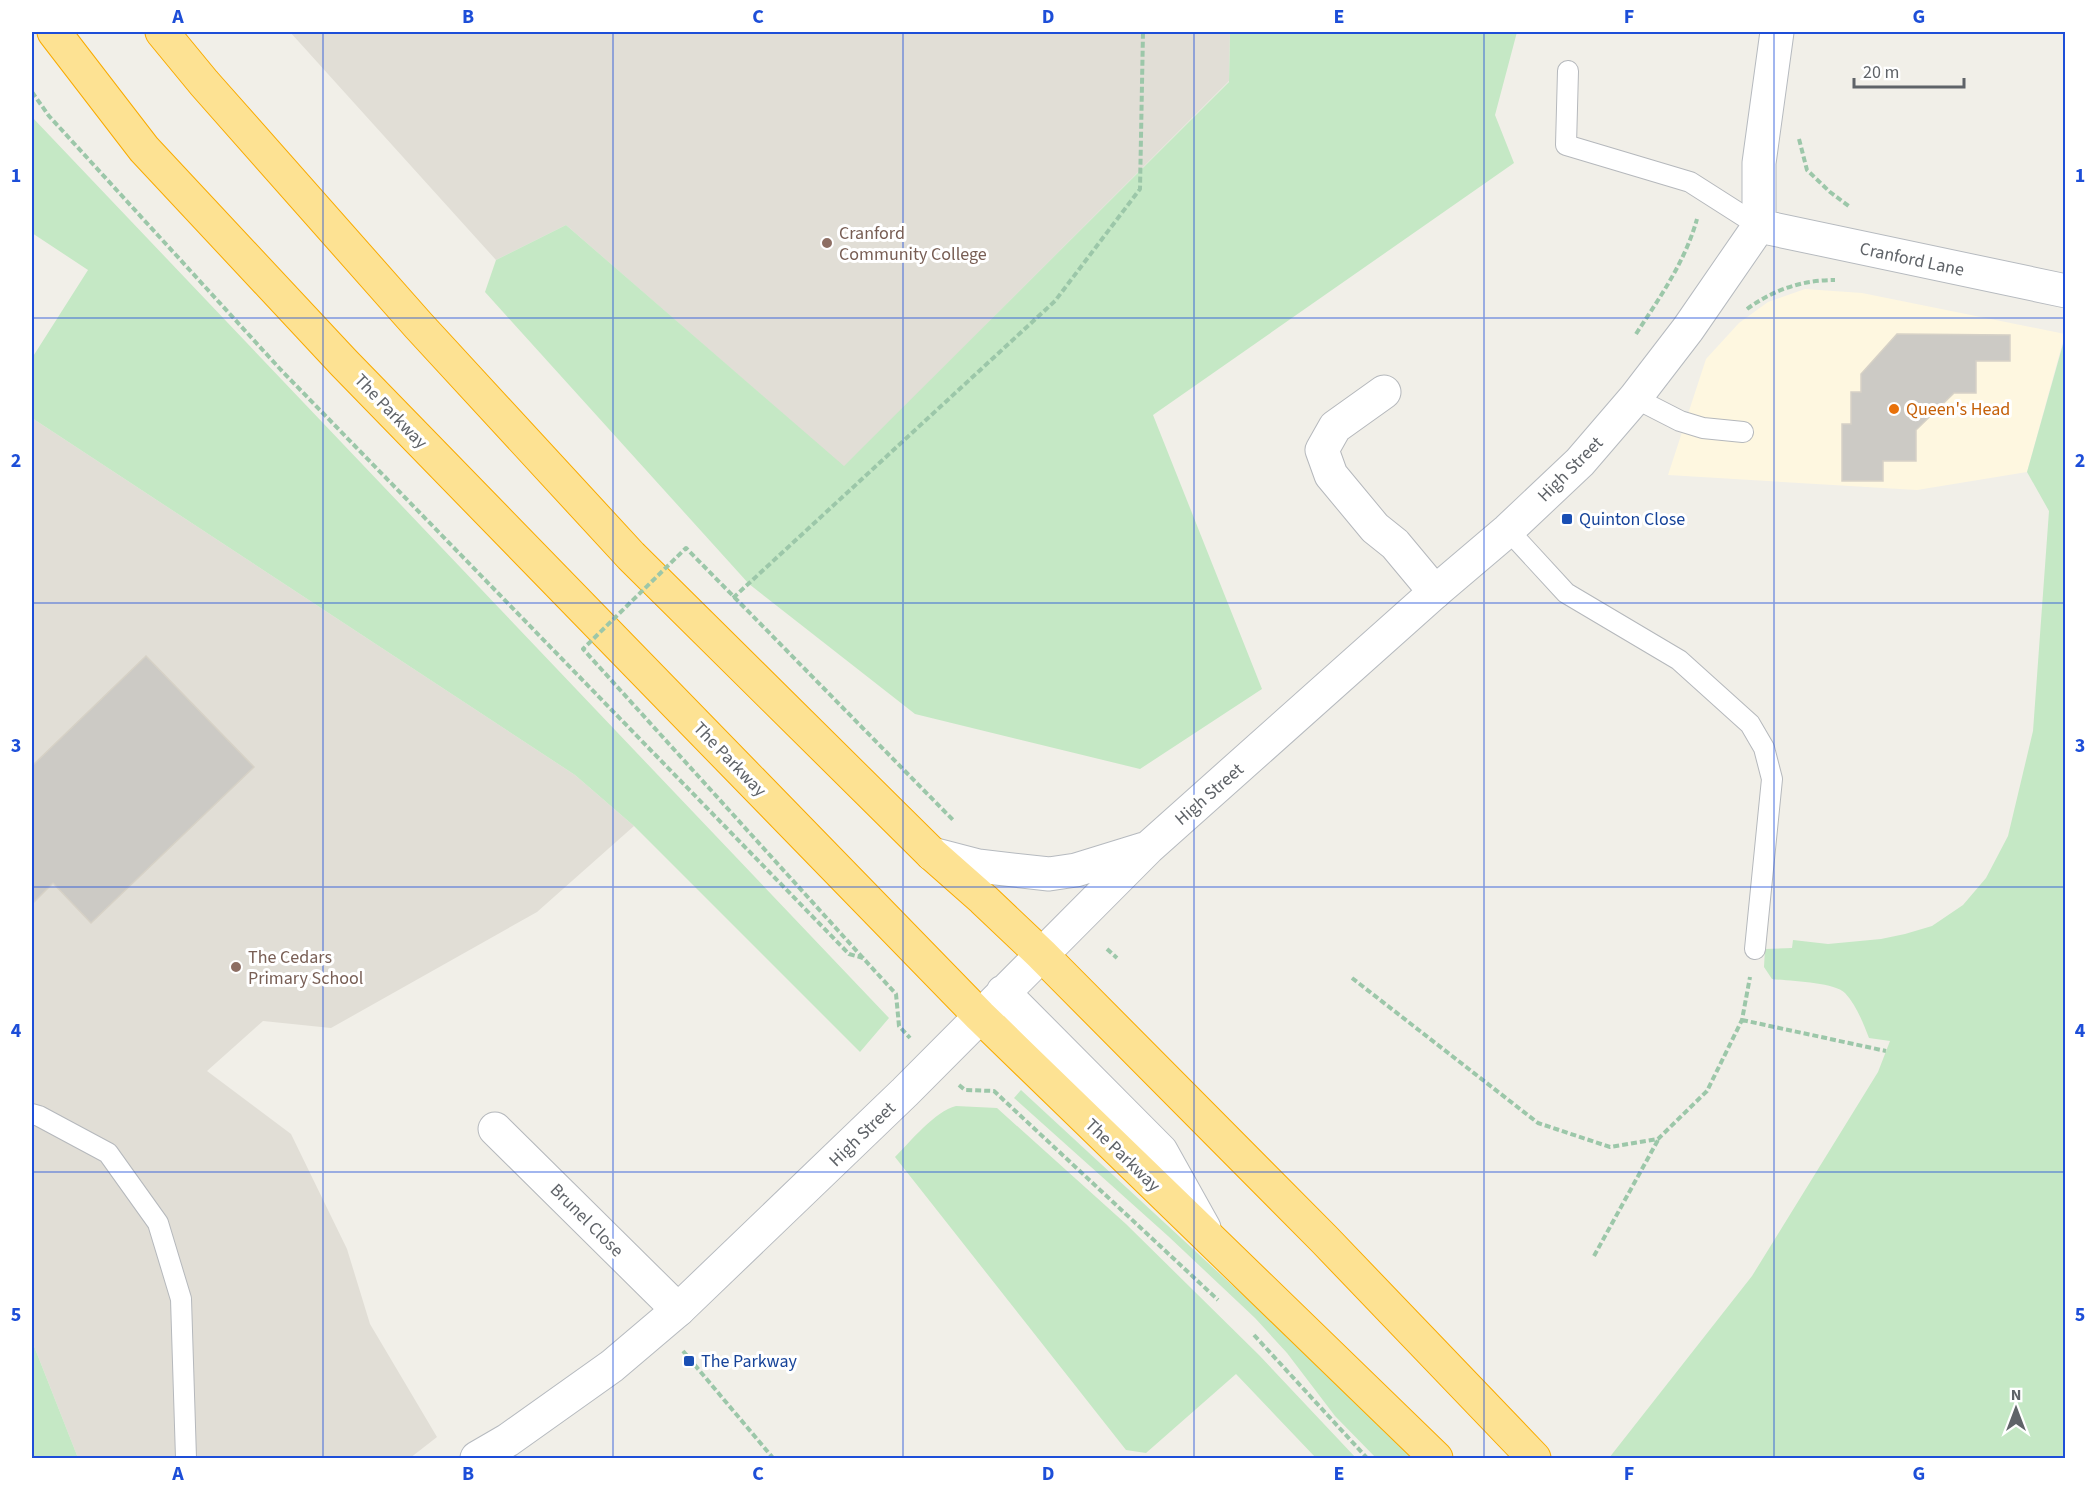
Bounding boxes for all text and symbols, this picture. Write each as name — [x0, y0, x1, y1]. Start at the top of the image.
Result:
text: A — [171, 3, 184, 31]
text: B — [462, 3, 474, 31]
text: C — [752, 3, 764, 31]
text: D — [1042, 3, 1054, 31]
text: E — [1334, 3, 1344, 31]
text: F — [1624, 3, 1634, 31]
text: G — [1913, 3, 1925, 31]
scale bar — [1854, 51, 1964, 89]
text: 20 m — [1863, 60, 1899, 85]
text: 1 — [11, 162, 21, 190]
text: 1 — [2075, 162, 2085, 190]
place label: Cranford Community College — [839, 221, 987, 267]
marker: Cranford Community College — [820, 236, 834, 250]
street label: Cranford Lane — [1857, 236, 1966, 283]
street label: The Parkway — [348, 368, 433, 455]
place label: Queen's Head — [1906, 397, 2010, 422]
marker: Queen's Head — [1887, 402, 1901, 416]
street label: High Street — [1532, 431, 1609, 508]
text: 2 — [11, 447, 21, 475]
text: 2 — [2075, 447, 2085, 475]
place label: Quinton Close — [1579, 507, 1685, 532]
marker: Quinton Close — [1560, 512, 1574, 526]
street label: The Parkway — [687, 716, 772, 803]
text: 3 — [11, 732, 21, 760]
text: 3 — [2075, 732, 2085, 760]
street label: High Street — [1170, 757, 1249, 831]
place label: The Cedars Primary School — [248, 945, 363, 991]
marker: The Cedars Primary School — [229, 960, 243, 974]
text: 4 — [11, 1017, 22, 1045]
text: 4 — [2075, 1017, 2086, 1045]
street label: High Street — [824, 1096, 901, 1172]
street label: The Parkway — [1079, 1113, 1166, 1198]
street label: Brunel Close — [544, 1178, 629, 1263]
text: 5 — [11, 1301, 21, 1329]
text: 5 — [2075, 1301, 2085, 1329]
place label: The Parkway — [701, 1349, 797, 1374]
marker: The Parkway — [682, 1354, 696, 1368]
north arrow — [1986, 1379, 2046, 1439]
text: N — [2011, 1384, 2021, 1406]
text: A — [171, 1460, 184, 1488]
text: B — [462, 1460, 474, 1488]
text: C — [752, 1460, 764, 1488]
text: D — [1042, 1460, 1054, 1488]
text: E — [1334, 1460, 1344, 1488]
text: F — [1624, 1460, 1634, 1488]
text: G — [1913, 1460, 1925, 1488]

